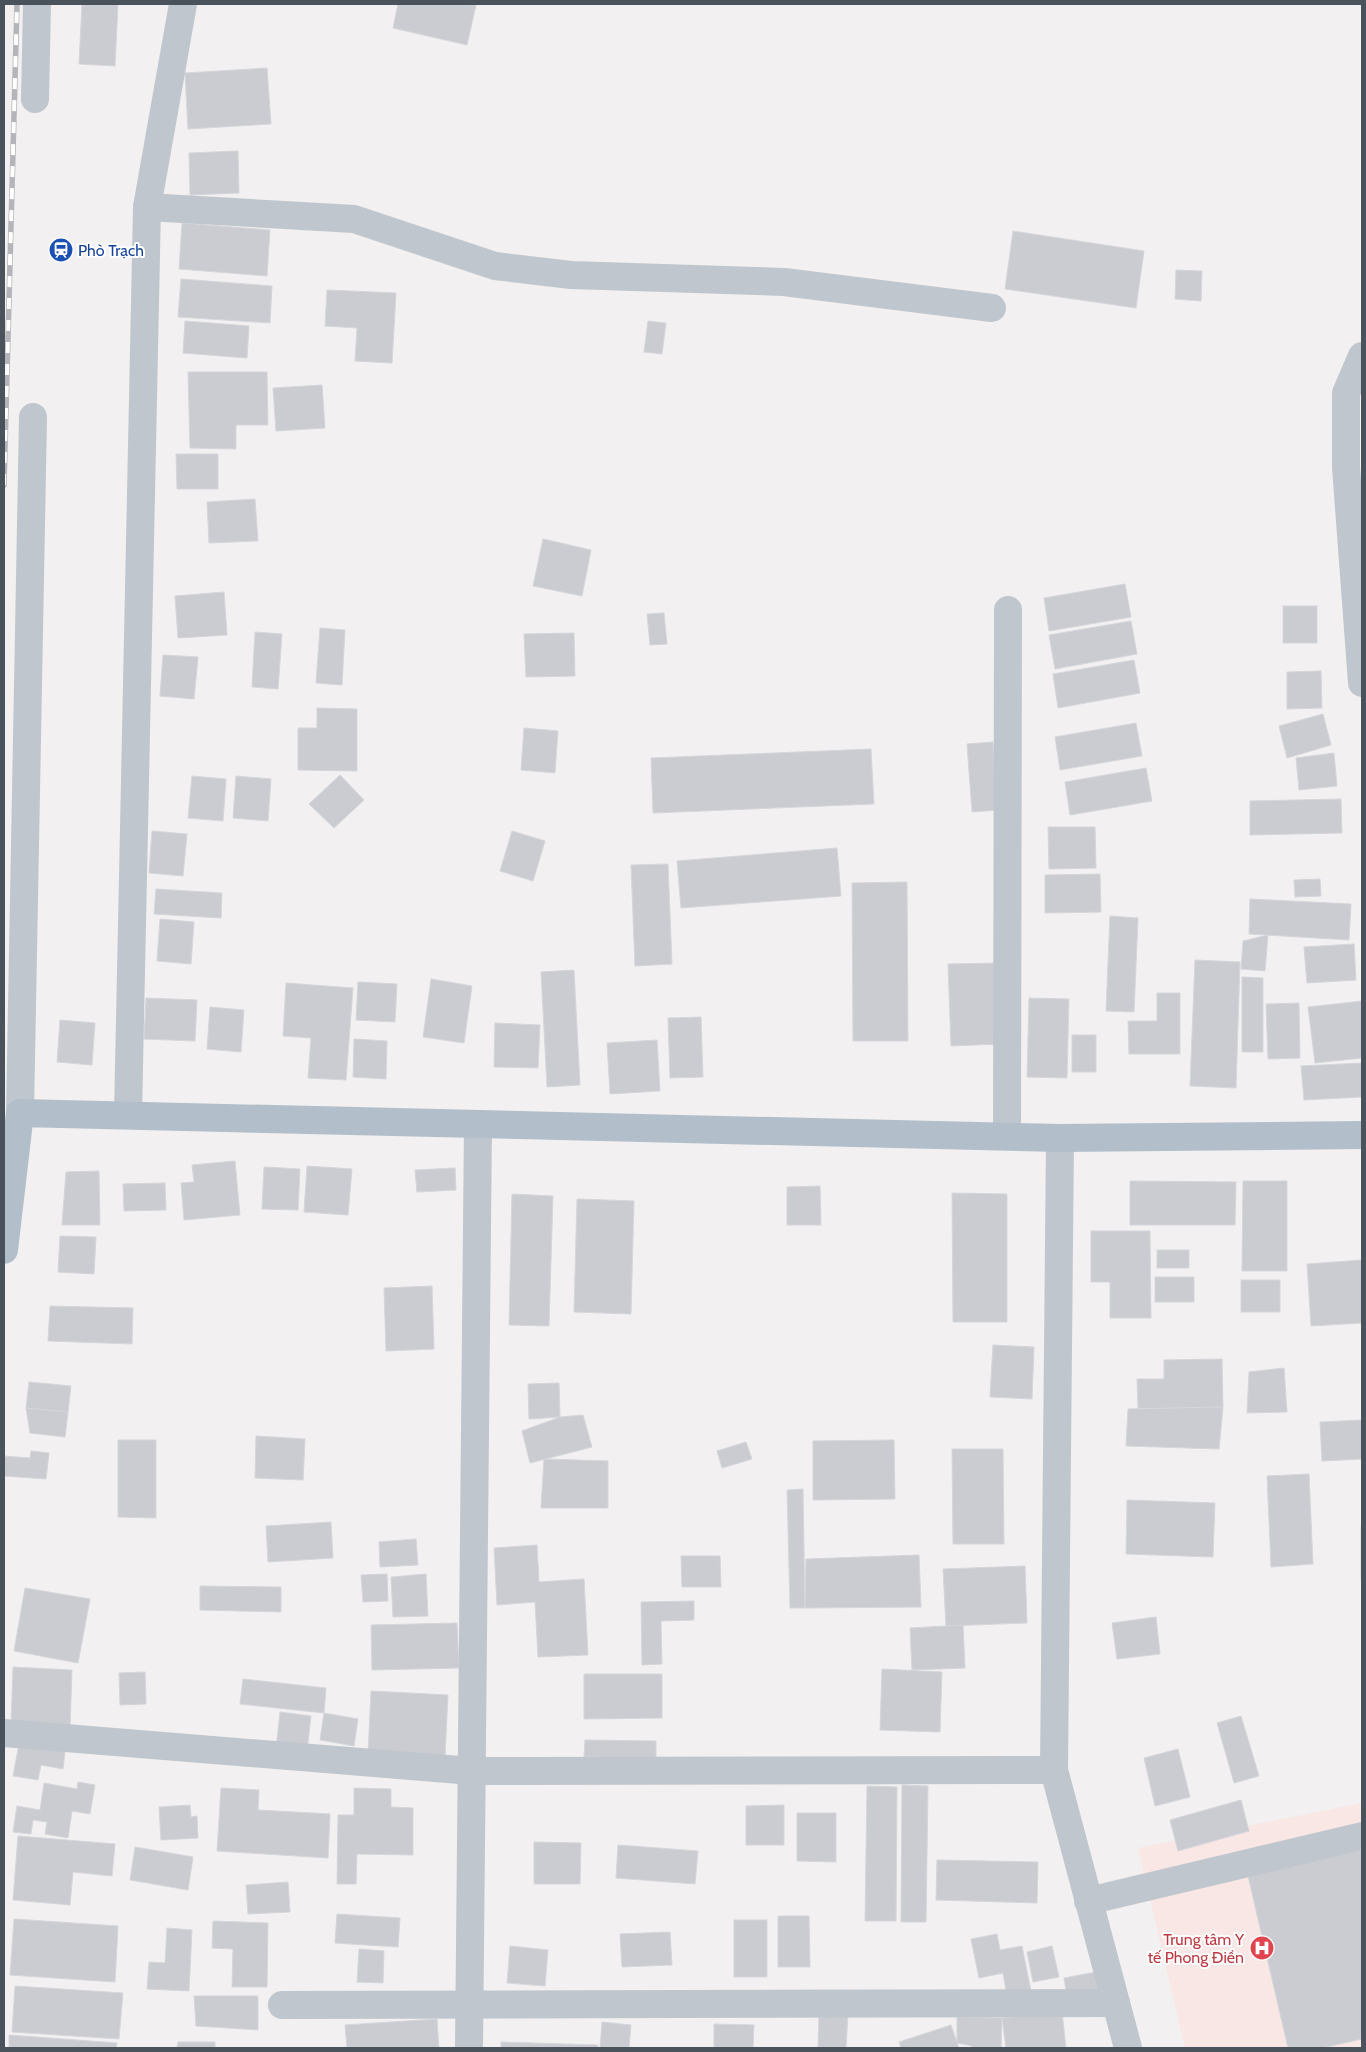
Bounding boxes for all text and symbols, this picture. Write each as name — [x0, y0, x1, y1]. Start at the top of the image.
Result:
station icon: Phò Trạch — [48, 237, 74, 263]
place label: Phò Trạch — [78, 241, 144, 260]
place label: Trung tâm Y tế Phong Điền — [1148, 1930, 1245, 1967]
hospital icon: Trung tâm Y tế Phong Điền — [1249, 1935, 1275, 1961]

